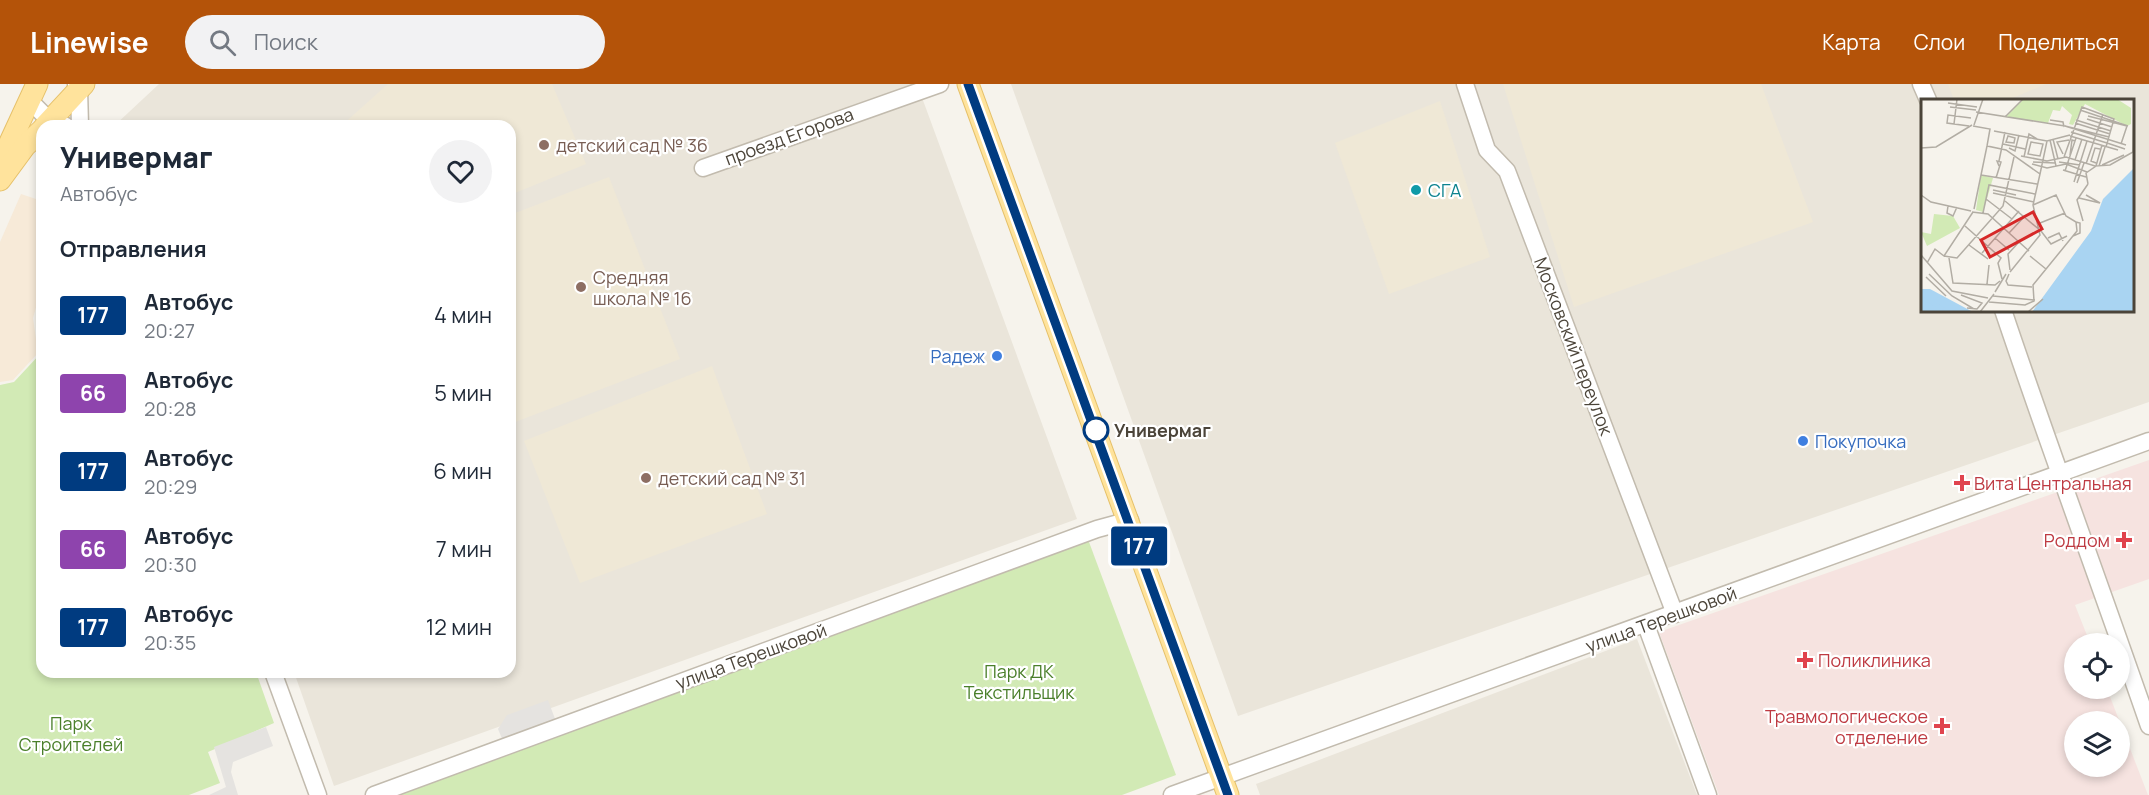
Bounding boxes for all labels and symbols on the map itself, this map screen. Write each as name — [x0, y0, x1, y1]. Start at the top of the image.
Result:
inset map — [1921, 99, 2134, 312]
street label: проезд Егорова — [721, 102, 857, 170]
place label: детский сад № 36 — [556, 133, 708, 157]
marker: детский сад № 36 — [537, 138, 551, 152]
place label: СГА — [1428, 178, 1462, 202]
marker: СГА — [1409, 183, 1423, 197]
street label: Московский переулок — [1529, 254, 1619, 439]
place label: Средняя школа № 16 — [593, 265, 692, 310]
marker: Средняя школа № 16 — [574, 280, 588, 294]
place label: Радеж — [931, 344, 985, 368]
marker: Радеж — [990, 349, 1004, 363]
marker: Универмаг — [1083, 417, 1109, 443]
place label: Универмаг — [1114, 418, 1211, 442]
place label: Покупочка — [1815, 429, 1906, 453]
marker: Покупочка — [1796, 434, 1810, 448]
place label: детский сад № 31 — [658, 466, 806, 490]
marker: детский сад № 31 — [639, 471, 653, 485]
place label: Вита Центральная — [1974, 471, 2132, 495]
marker: Вита Центральная — [1955, 476, 1969, 490]
line badge: 177 — [1104, 526, 1174, 566]
place label: Роддом — [2044, 528, 2110, 552]
marker: Роддом — [2115, 531, 2133, 549]
street label: улица Терешковой — [1582, 580, 1740, 658]
street label: улица Терешковой — [672, 617, 830, 695]
place label: Поликлиника — [1818, 648, 1931, 672]
marker: Поликлиника — [1796, 651, 1814, 669]
park label: Парк ДК Текстильщик — [964, 659, 1075, 704]
place label: Травмологическое отделение — [1765, 704, 1928, 749]
park label: Парк Строителей — [19, 711, 123, 756]
marker: Травмологическое отделение — [1933, 717, 1951, 735]

